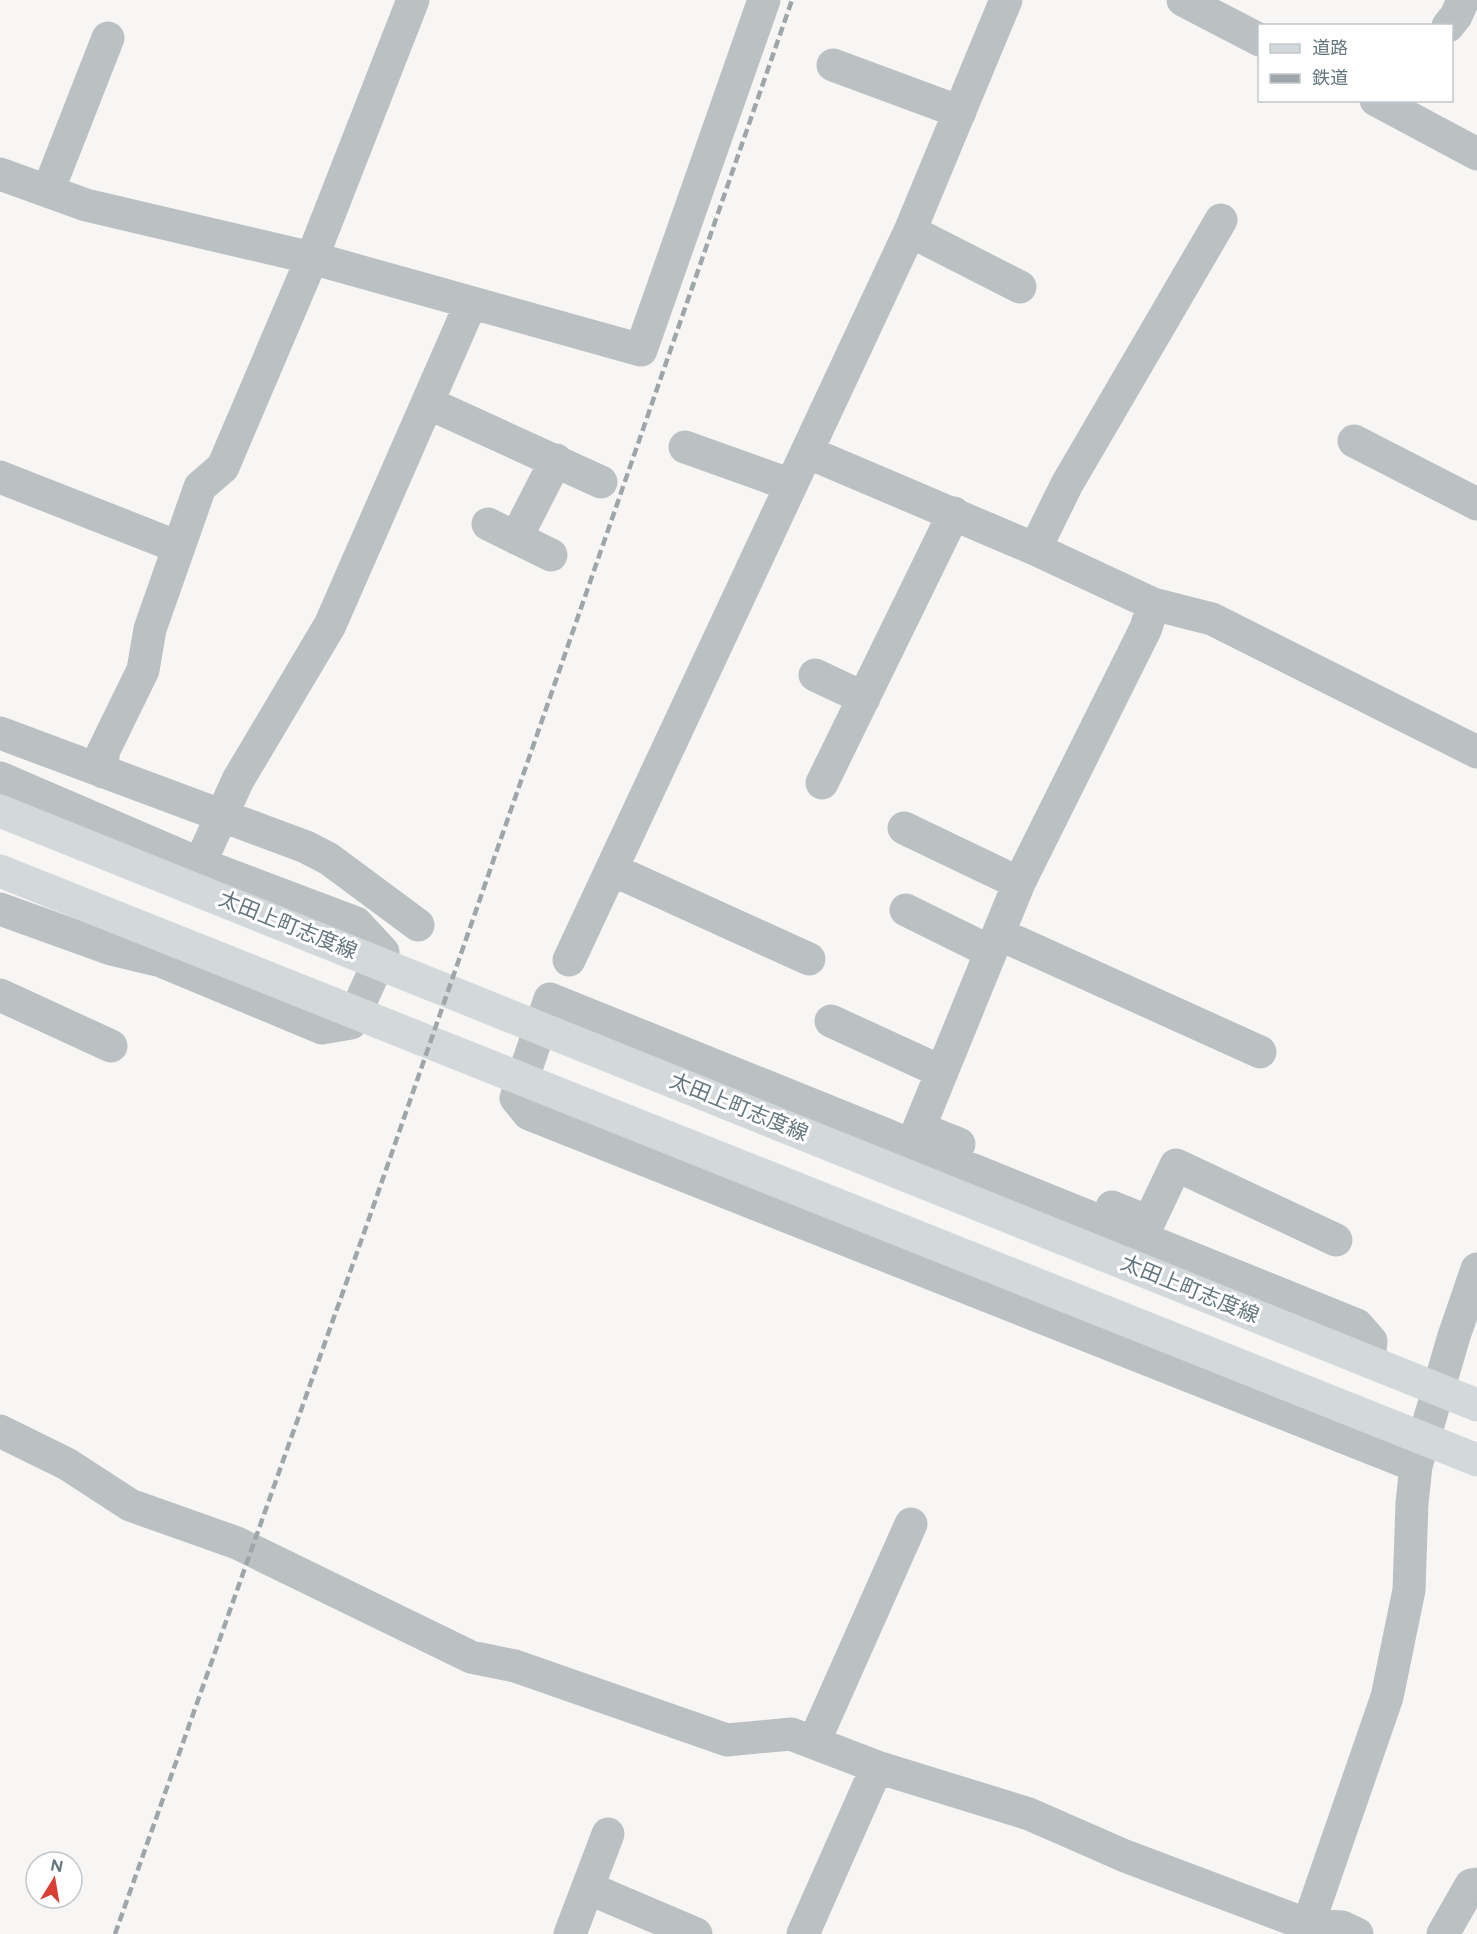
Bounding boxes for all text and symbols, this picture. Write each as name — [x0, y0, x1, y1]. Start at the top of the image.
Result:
legend — [1258, 24, 1453, 102]
text: 道路 — [1312, 37, 1348, 59]
text: 鉄道 — [1312, 67, 1348, 89]
street label: 太田上町志度線 — [215, 885, 361, 964]
street label: 太田上町志度線 — [666, 1067, 812, 1146]
street label: 太田上町志度線 — [1117, 1249, 1263, 1328]
north arrow — [24, 1850, 84, 1910]
text: N — [49, 1855, 65, 1876]

